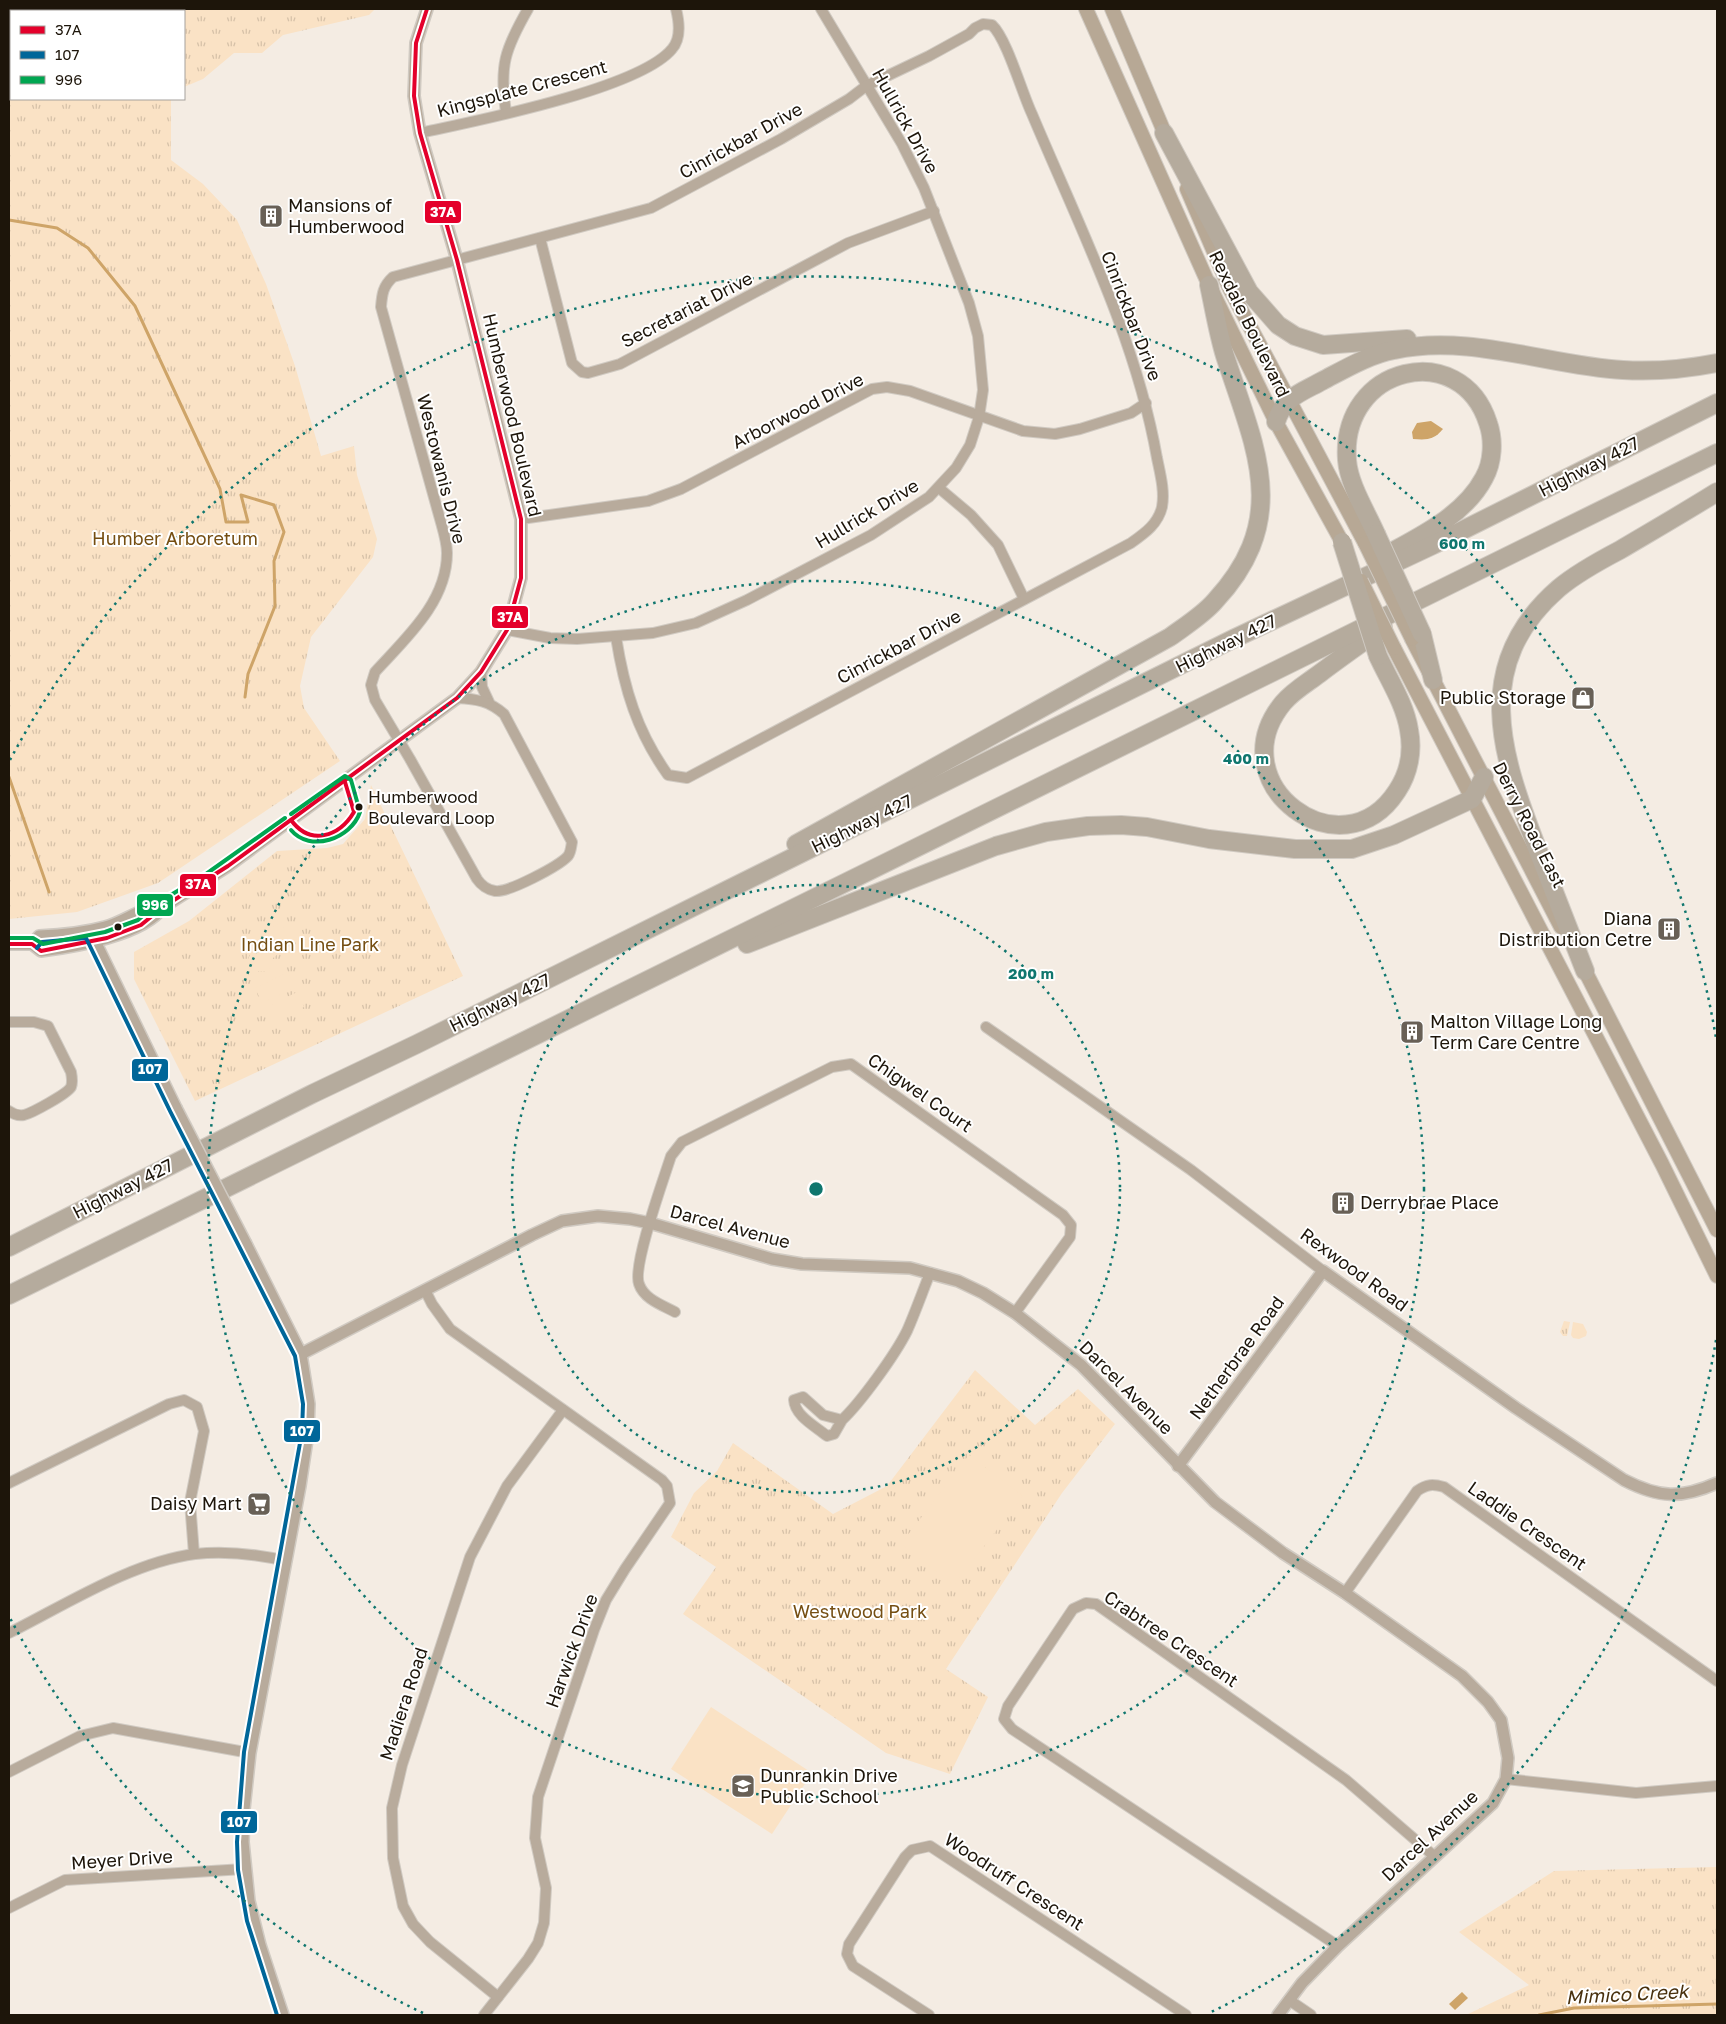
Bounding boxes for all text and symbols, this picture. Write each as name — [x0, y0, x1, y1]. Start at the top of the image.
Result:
legend — [10, 10, 185, 100]
text: 37A — [55, 20, 82, 38]
text: 107 — [55, 45, 80, 63]
street label: Kingsplate Crescent — [434, 55, 609, 121]
street label: Hullrick Drive — [868, 64, 944, 177]
text: 996 — [55, 70, 82, 88]
street label: Cinrickbar Drive — [675, 97, 806, 183]
place label: Mansions of Humberwood — [288, 194, 404, 237]
line badge: 37A — [424, 200, 462, 224]
building icon: Mansions of Humberwood — [258, 203, 284, 229]
text: 37A — [430, 203, 456, 220]
street label: Rexdale Boulevard — [1205, 247, 1295, 401]
street label: Cinrickbar Drive — [1097, 248, 1167, 384]
street label: Secretariat Drive — [617, 266, 756, 352]
street label: Humberwood Boulevard — [479, 311, 547, 519]
street label: Arborwood Drive — [728, 368, 867, 453]
street label: Westowanis Drive — [413, 392, 471, 546]
street label: Highway 427 — [1535, 431, 1643, 501]
street label: Hullrick Drive — [811, 474, 922, 553]
park label: Humber Arboretum — [92, 527, 258, 549]
text: 600 m — [1439, 534, 1485, 552]
street label: Cinrickbar Drive — [833, 604, 964, 688]
line badge: 37A — [491, 605, 529, 629]
text: 37A — [497, 608, 523, 625]
street label: Highway 427 — [1171, 609, 1280, 677]
shop icon: Public Storage — [1570, 685, 1596, 711]
place label: Public Storage — [1440, 686, 1566, 708]
text: 400 m — [1223, 749, 1269, 767]
street label: Derry Road East — [1489, 758, 1571, 891]
place label: Humberwood Boulevard Loop — [368, 786, 495, 828]
street label: Highway 427 — [807, 789, 916, 857]
marker: Humberwood Boulevard Loop — [354, 802, 364, 812]
line badge: 37A — [179, 873, 217, 897]
text: 37A — [185, 875, 211, 892]
line badge: 996 — [136, 893, 174, 917]
text: 996 — [142, 896, 168, 913]
place label: Diana Distribution Cetre — [1498, 907, 1652, 950]
building icon: Diana Distribution Cetre — [1656, 916, 1682, 942]
unlabelled marker — [113, 922, 123, 932]
park label: Indian Line Park — [241, 933, 379, 955]
text: 200 m — [1008, 964, 1054, 982]
street label: Highway 427 — [445, 968, 554, 1036]
place label: Malton Village Long Term Care Centre — [1430, 1010, 1602, 1053]
building icon: Malton Village Long Term Care Centre — [1399, 1019, 1425, 1045]
street label: Chigwel Court — [864, 1048, 977, 1136]
line badge: 107 — [131, 1058, 169, 1082]
text: 107 — [138, 1060, 162, 1077]
street label: Highway 427 — [69, 1153, 177, 1223]
centre of rings — [807, 1180, 825, 1198]
building icon: Derrybrae Place — [1330, 1190, 1356, 1216]
place label: Derrybrae Place — [1360, 1191, 1499, 1213]
street label: Darcel Avenue — [668, 1199, 793, 1253]
street label: Rexwood Road — [1296, 1223, 1413, 1316]
street label: Netherbrae Road — [1184, 1291, 1288, 1423]
street label: Darcel Avenue — [1075, 1336, 1178, 1439]
line badge: 107 — [283, 1419, 321, 1443]
text: 107 — [290, 1422, 314, 1439]
street label: Laddie Crescent — [1464, 1476, 1591, 1574]
supermarket icon: Daisy Mart — [246, 1491, 272, 1517]
place label: Daisy Mart — [150, 1492, 242, 1514]
street label: Crabtree Crescent — [1100, 1585, 1243, 1691]
street label: Harwick Drive — [540, 1591, 602, 1711]
park label: Westwood Park — [793, 1600, 927, 1622]
street label: Madiera Road — [374, 1644, 432, 1763]
place label: Dunrankin Drive Public School — [760, 1764, 898, 1807]
school or university icon: Dunrankin Drive Public School — [730, 1773, 756, 1799]
street label: Darcel Avenue — [1377, 1785, 1482, 1885]
line badge: 107 — [220, 1810, 258, 1834]
text: 107 — [227, 1813, 251, 1830]
street label: Woodruff Crescent — [940, 1828, 1089, 1935]
street label: Meyer Drive — [70, 1844, 173, 1874]
water label: Mimico Creek — [1565, 1979, 1691, 2008]

